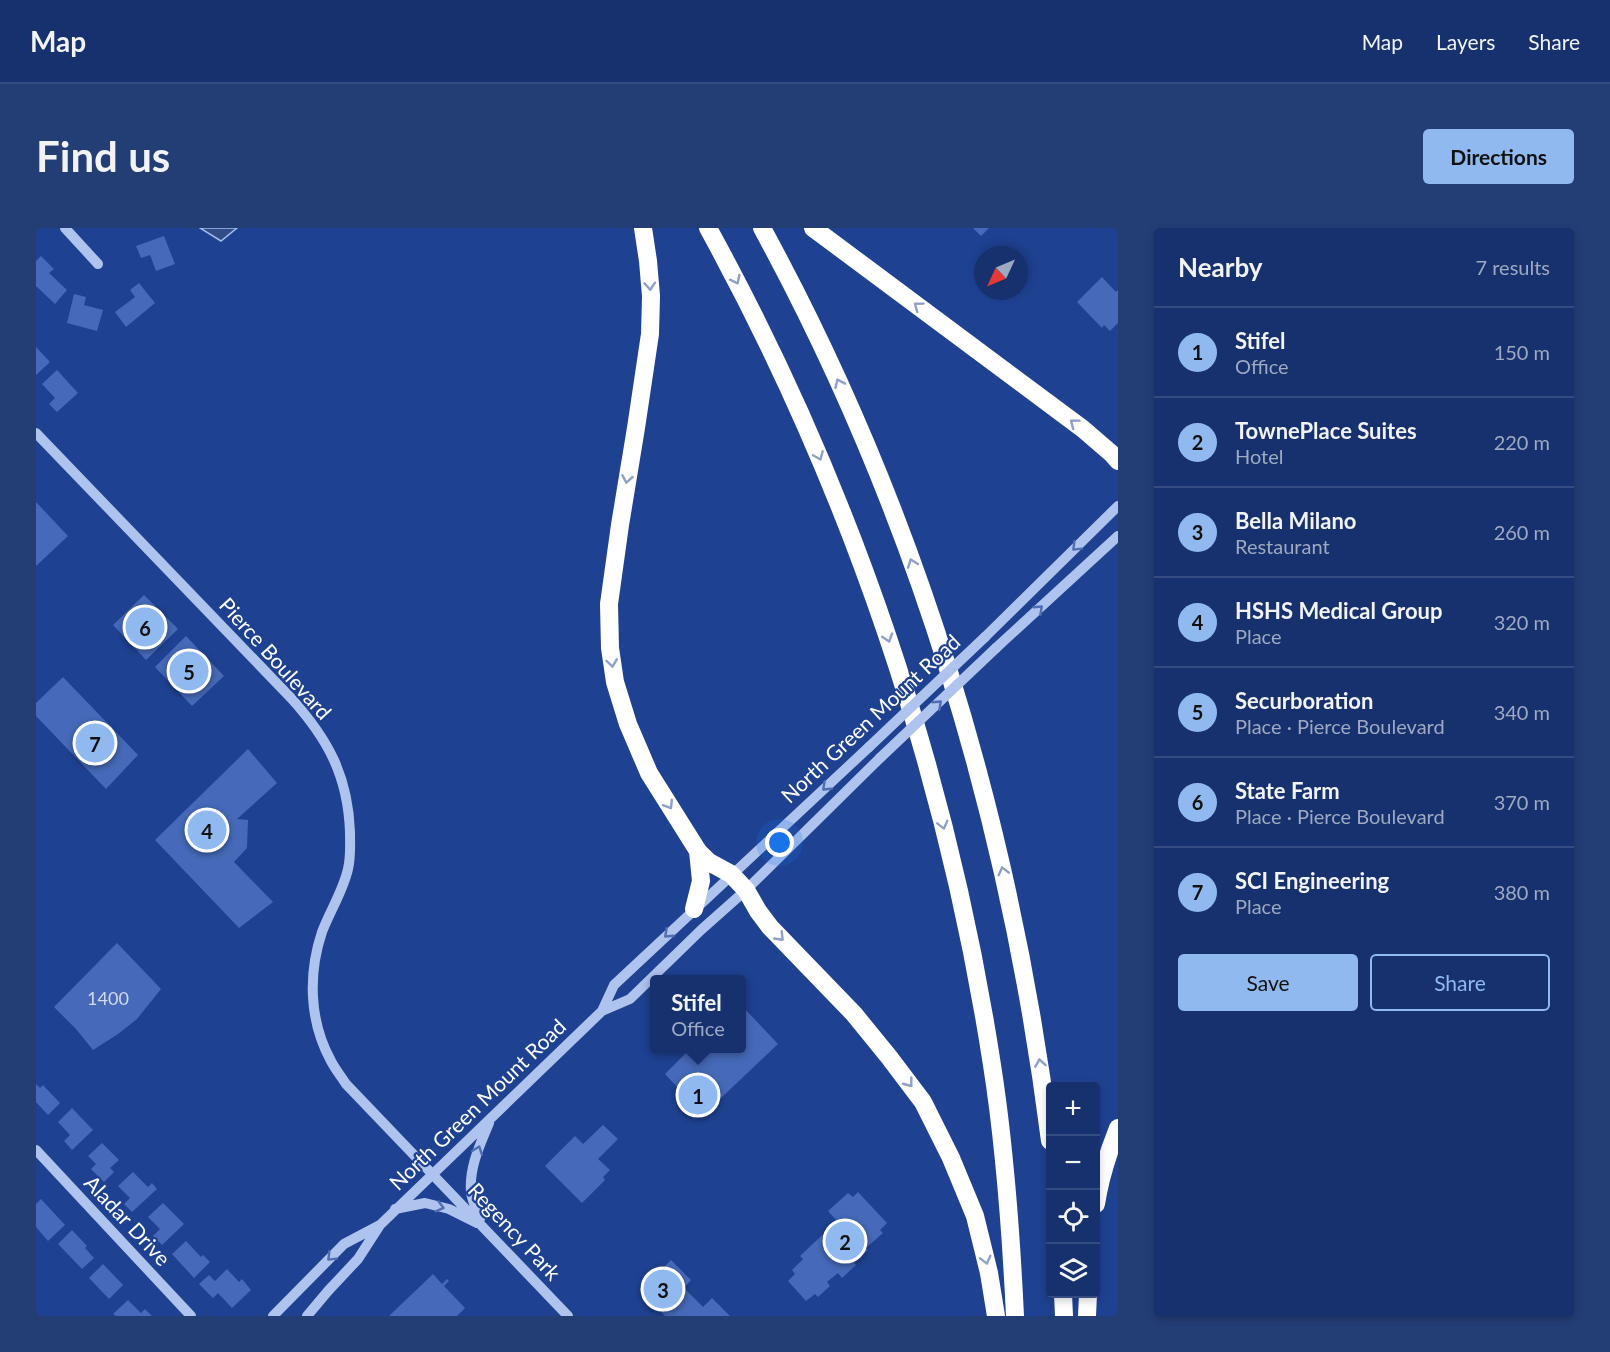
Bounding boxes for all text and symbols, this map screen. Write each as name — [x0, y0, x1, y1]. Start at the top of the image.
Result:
text: Map — [30, 24, 86, 58]
text: Map — [1362, 29, 1403, 54]
text: Layers — [1436, 29, 1495, 54]
text: Share — [1528, 29, 1580, 54]
button: Directions — [1423, 129, 1574, 184]
text: Find us — [36, 131, 170, 181]
north arrow — [974, 246, 1028, 300]
text: Nearby — [1178, 251, 1263, 283]
text: 7 results — [1475, 255, 1550, 279]
one-way arrow — [729, 273, 740, 284]
one-way arrow — [643, 281, 656, 291]
one-way arrow — [914, 302, 925, 313]
text: Stifel — [1235, 327, 1286, 354]
text: 1 — [1192, 340, 1203, 364]
text: 150 m — [1494, 340, 1550, 364]
text: Office — [1235, 354, 1289, 378]
one-way arrow — [834, 378, 846, 389]
text: TownePlace Suites — [1235, 417, 1417, 444]
one-way arrow — [1070, 419, 1081, 430]
text: 2 — [1192, 430, 1203, 454]
text: 220 m — [1494, 430, 1550, 454]
text: Hotel — [1235, 444, 1284, 468]
one-way arrow — [811, 450, 823, 461]
one-way arrow — [622, 475, 634, 484]
text: Bella Milano — [1235, 507, 1356, 534]
text: 3 — [1192, 520, 1203, 544]
text: 260 m — [1494, 520, 1550, 544]
text: Restaurant — [1235, 534, 1330, 558]
one-way arrow — [1073, 539, 1084, 550]
one-way arrow — [907, 559, 920, 569]
street label: Pierce Boulevard — [215, 592, 337, 724]
text: HSHS Medical Group — [1235, 597, 1442, 624]
pin: 6 — [126, 604, 164, 650]
one-way arrow — [1032, 605, 1043, 616]
text: 4 — [1192, 610, 1203, 634]
text: 320 m — [1494, 610, 1550, 634]
text: Place — [1235, 624, 1282, 648]
street label: North Green Mount Road — [775, 629, 965, 807]
one-way arrow — [881, 632, 894, 643]
pin: 5 — [170, 648, 208, 694]
one-way arrow — [606, 658, 618, 667]
text: Securboration — [1235, 687, 1373, 714]
one-way arrow — [931, 700, 942, 711]
text: 5 — [1192, 700, 1203, 724]
text: 340 m — [1494, 700, 1550, 724]
text: Place · Pierce Boulevard — [1235, 714, 1445, 738]
pin: 7 — [76, 720, 114, 766]
text: State Farm — [1235, 777, 1340, 804]
one-way arrow — [823, 779, 834, 790]
text: 6 — [1192, 790, 1203, 814]
text: 370 m — [1494, 790, 1550, 814]
one-way arrow — [661, 799, 673, 809]
text: Place · Pierce Boulevard — [1235, 804, 1445, 828]
pin: 4 — [188, 808, 226, 852]
one-way arrow — [936, 820, 949, 830]
your location — [765, 828, 794, 857]
one-way arrow — [998, 866, 1011, 876]
text: SCI Engineering — [1235, 867, 1389, 894]
text: 7 — [1192, 880, 1203, 904]
text: 380 m — [1494, 880, 1550, 904]
text: Place — [1235, 894, 1282, 918]
one-way arrow — [664, 926, 675, 937]
one-way arrow — [772, 929, 783, 940]
button: Save — [1178, 954, 1358, 1011]
button: Share — [1370, 954, 1550, 1011]
popup — [650, 975, 746, 1053]
house number: 1400 — [87, 987, 129, 1009]
text: Stifel — [671, 989, 722, 1016]
street label: North Green Mount Road — [384, 1013, 570, 1195]
text: Office — [671, 1016, 725, 1040]
one-way arrow — [1034, 1058, 1047, 1068]
pin: 1 — [678, 1072, 718, 1118]
one-way arrow — [901, 1076, 912, 1087]
map controls — [1046, 1082, 1100, 1298]
button: + — [1046, 1082, 1100, 1136]
button: − — [1046, 1136, 1100, 1190]
one-way arrow — [471, 1145, 484, 1156]
street label: Aladar Drive — [80, 1170, 176, 1270]
street label: Regency Park — [464, 1177, 567, 1285]
button: locate — [1046, 1190, 1100, 1244]
one-way arrow — [434, 1200, 445, 1212]
pin: 2 — [826, 1218, 864, 1264]
button: layers — [1046, 1244, 1100, 1298]
one-way arrow — [328, 1249, 339, 1260]
one-way arrow — [978, 1255, 991, 1265]
pin: 3 — [644, 1266, 682, 1312]

